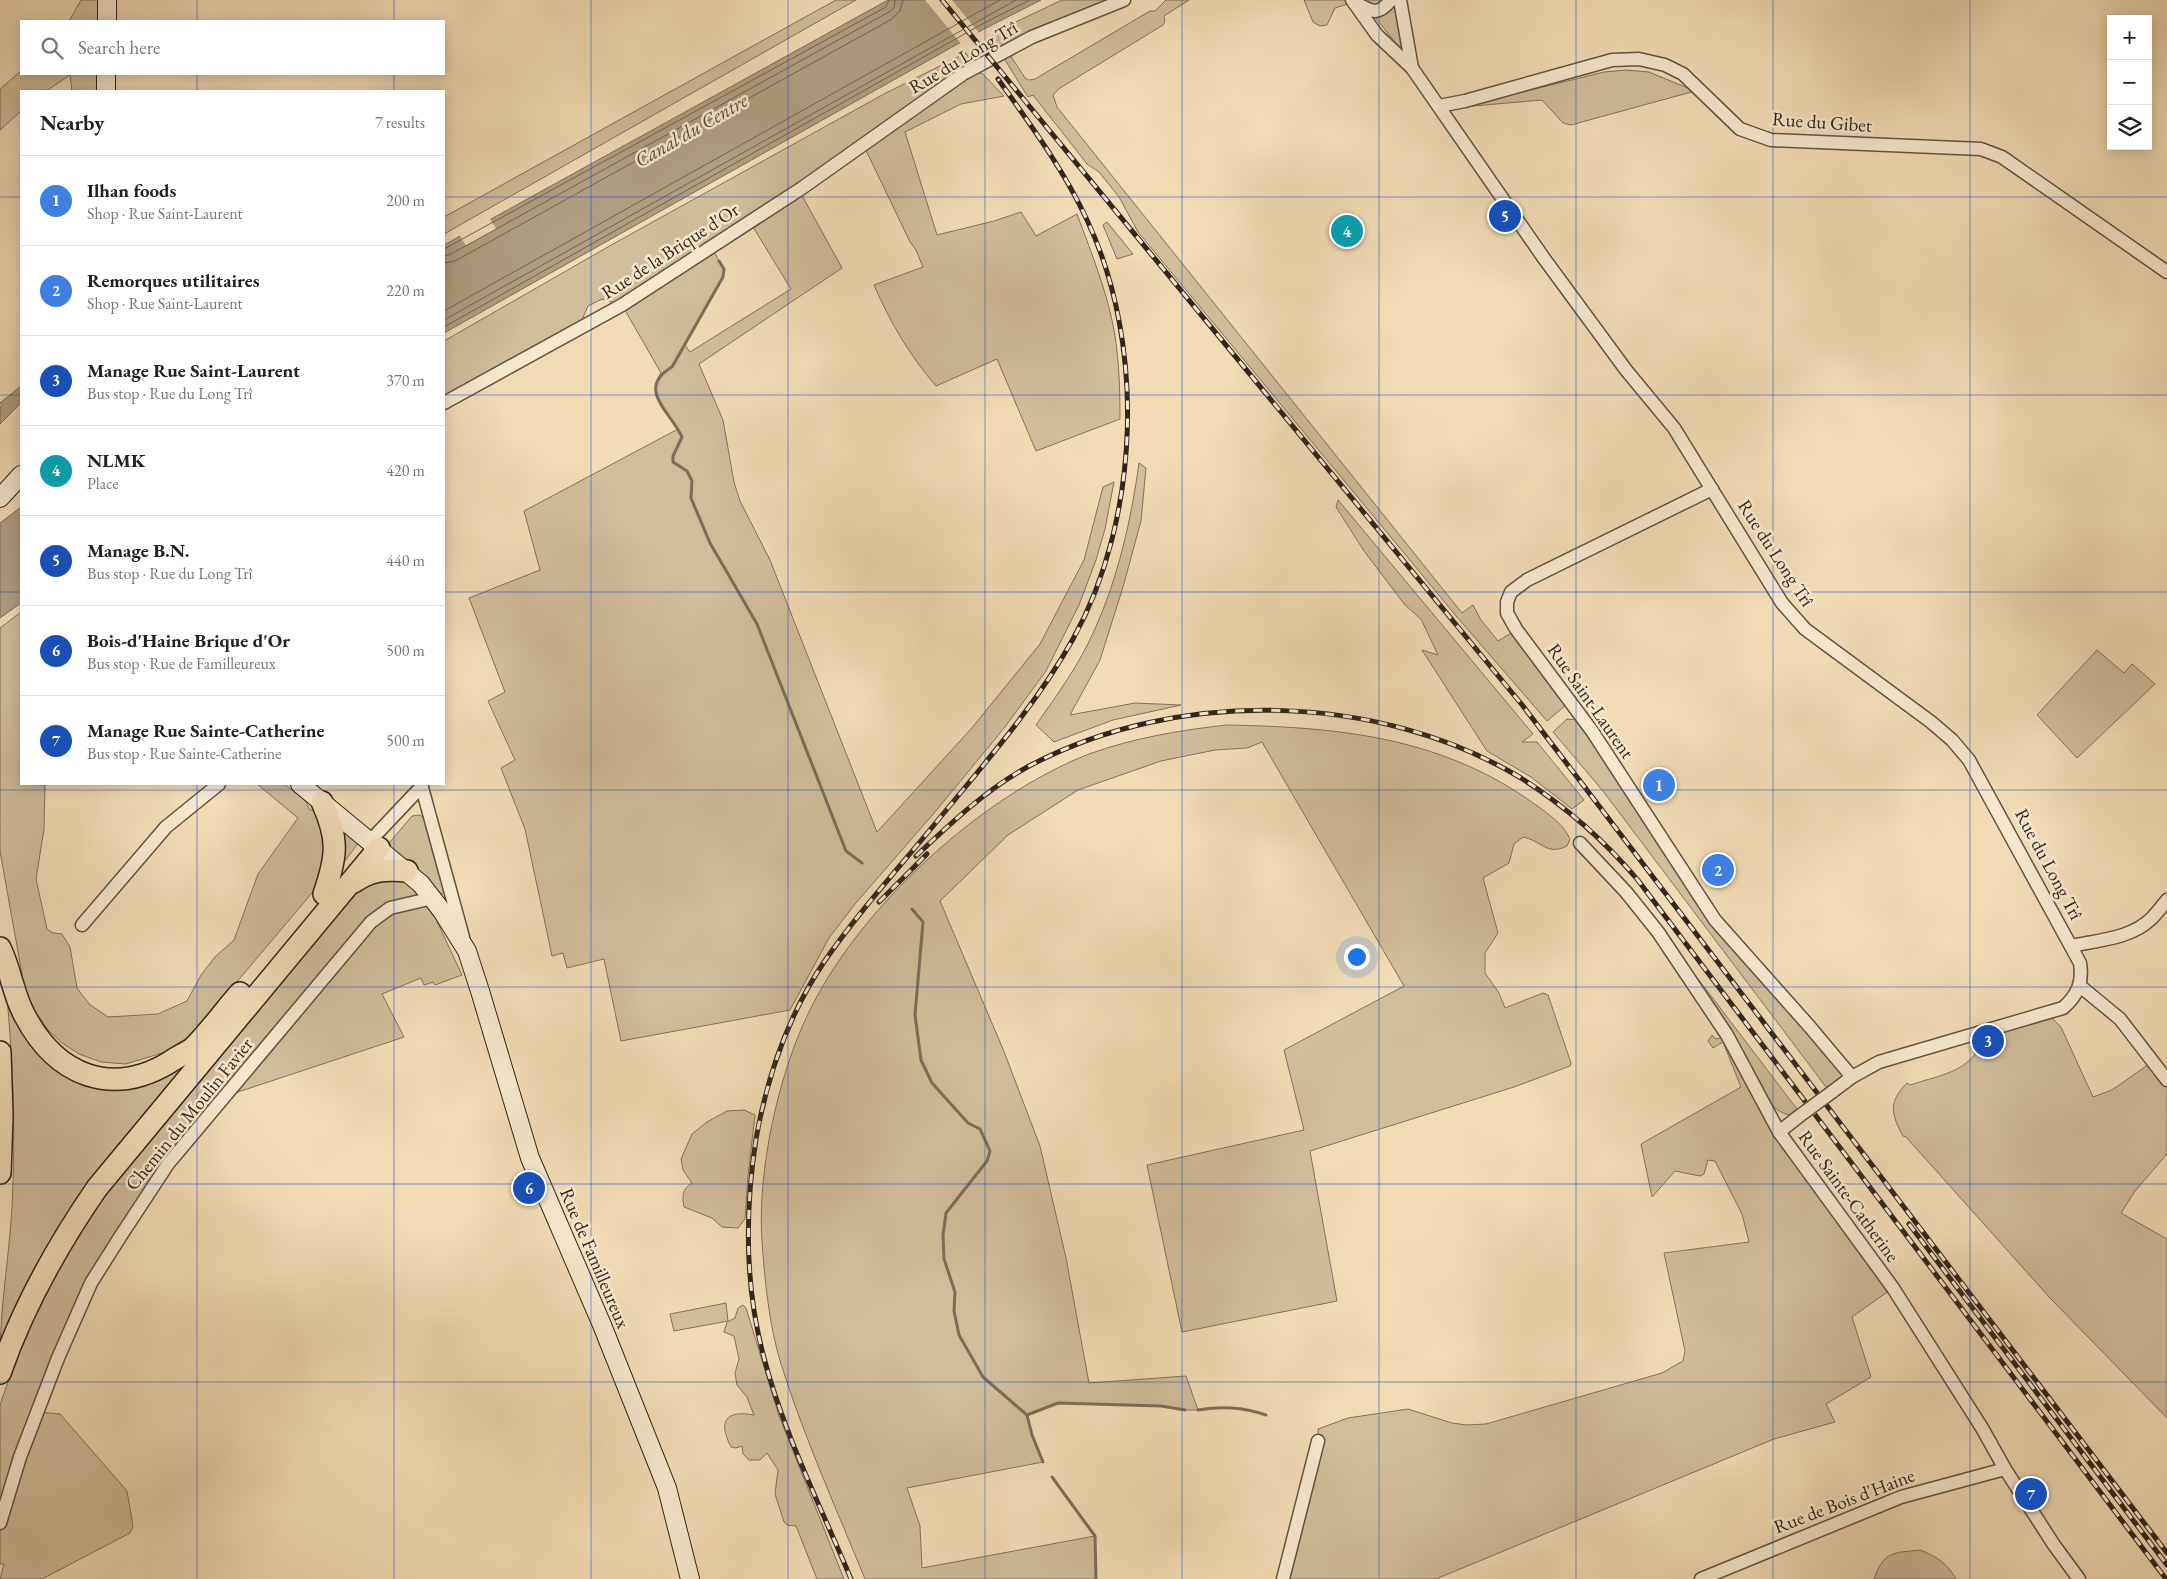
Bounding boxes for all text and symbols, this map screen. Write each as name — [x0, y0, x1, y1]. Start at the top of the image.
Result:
street label: Rue du Long Trî — [904, 15, 1022, 99]
map controls — [2107, 15, 2152, 150]
button: + — [2107, 15, 2152, 60]
search box — [20, 20, 445, 75]
icon: search — [38, 34, 66, 62]
text: Search here — [78, 35, 160, 60]
button: − — [2107, 60, 2152, 105]
water label: Canal du Centre — [630, 87, 752, 173]
button: layers — [2107, 105, 2152, 150]
street label: Rue du Gibet — [1771, 106, 1873, 138]
text: Nearby — [40, 109, 104, 136]
text: 7 results — [375, 112, 425, 133]
text: Ilhan foods — [87, 178, 176, 203]
text: 1 — [52, 190, 60, 211]
text: 200 m — [386, 190, 425, 211]
street label: Rue de la Brique d'Or — [596, 197, 744, 305]
pin: 5 — [1489, 197, 1521, 235]
text: Shop · Rue Saint-Laurent — [87, 203, 243, 224]
pin: 4 — [1331, 212, 1363, 250]
text: Remorques utilitaires — [87, 268, 259, 293]
text: 2 — [52, 280, 60, 301]
text: 220 m — [386, 280, 425, 301]
text: Shop · Rue Saint-Laurent — [87, 293, 243, 314]
text: Manage Rue Saint-Laurent — [87, 358, 300, 383]
text: 3 — [52, 370, 60, 391]
text: 370 m — [386, 370, 425, 391]
text: Bus stop · Rue du Long Trî — [87, 383, 252, 404]
text: NLMK — [87, 448, 145, 473]
text: 4 — [52, 460, 60, 481]
text: 420 m — [386, 460, 425, 481]
text: Place — [87, 473, 119, 494]
street label: Rue du Long Trî — [1732, 495, 1820, 612]
text: Manage B.N. — [87, 538, 189, 563]
text: 5 — [52, 550, 60, 571]
text: 440 m — [386, 550, 425, 571]
text: Bus stop · Rue du Long Trî — [87, 563, 252, 584]
text: Bois-d'Haine Brique d'Or — [87, 628, 290, 653]
street label: Rue Saint-Laurent — [1542, 638, 1640, 764]
text: 6 — [52, 640, 60, 661]
text: 500 m — [386, 640, 425, 661]
text: Bus stop · Rue de Familleureux — [87, 653, 276, 674]
text: Manage Rue Sainte-Catherine — [87, 718, 324, 743]
text: 7 — [52, 730, 60, 751]
text: 500 m — [386, 730, 425, 751]
text: Bus stop · Rue Sainte-Catherine — [87, 743, 282, 764]
pin: 1 — [1643, 766, 1675, 804]
street label: Rue du Long Trî — [2009, 804, 2089, 924]
pin: 2 — [1702, 851, 1734, 889]
your location — [1344, 944, 1370, 970]
pin: 3 — [1972, 1022, 2004, 1060]
street label: Chemin du Moulin Favier — [120, 1032, 259, 1196]
street label: Rue Sainte-Catherine — [1793, 1125, 1905, 1267]
pin: 6 — [513, 1169, 545, 1207]
street label: Rue de Familleureux — [554, 1184, 636, 1333]
street label: Rue de Bois d'Haine — [1770, 1463, 1918, 1539]
pin: 7 — [2015, 1475, 2047, 1513]

